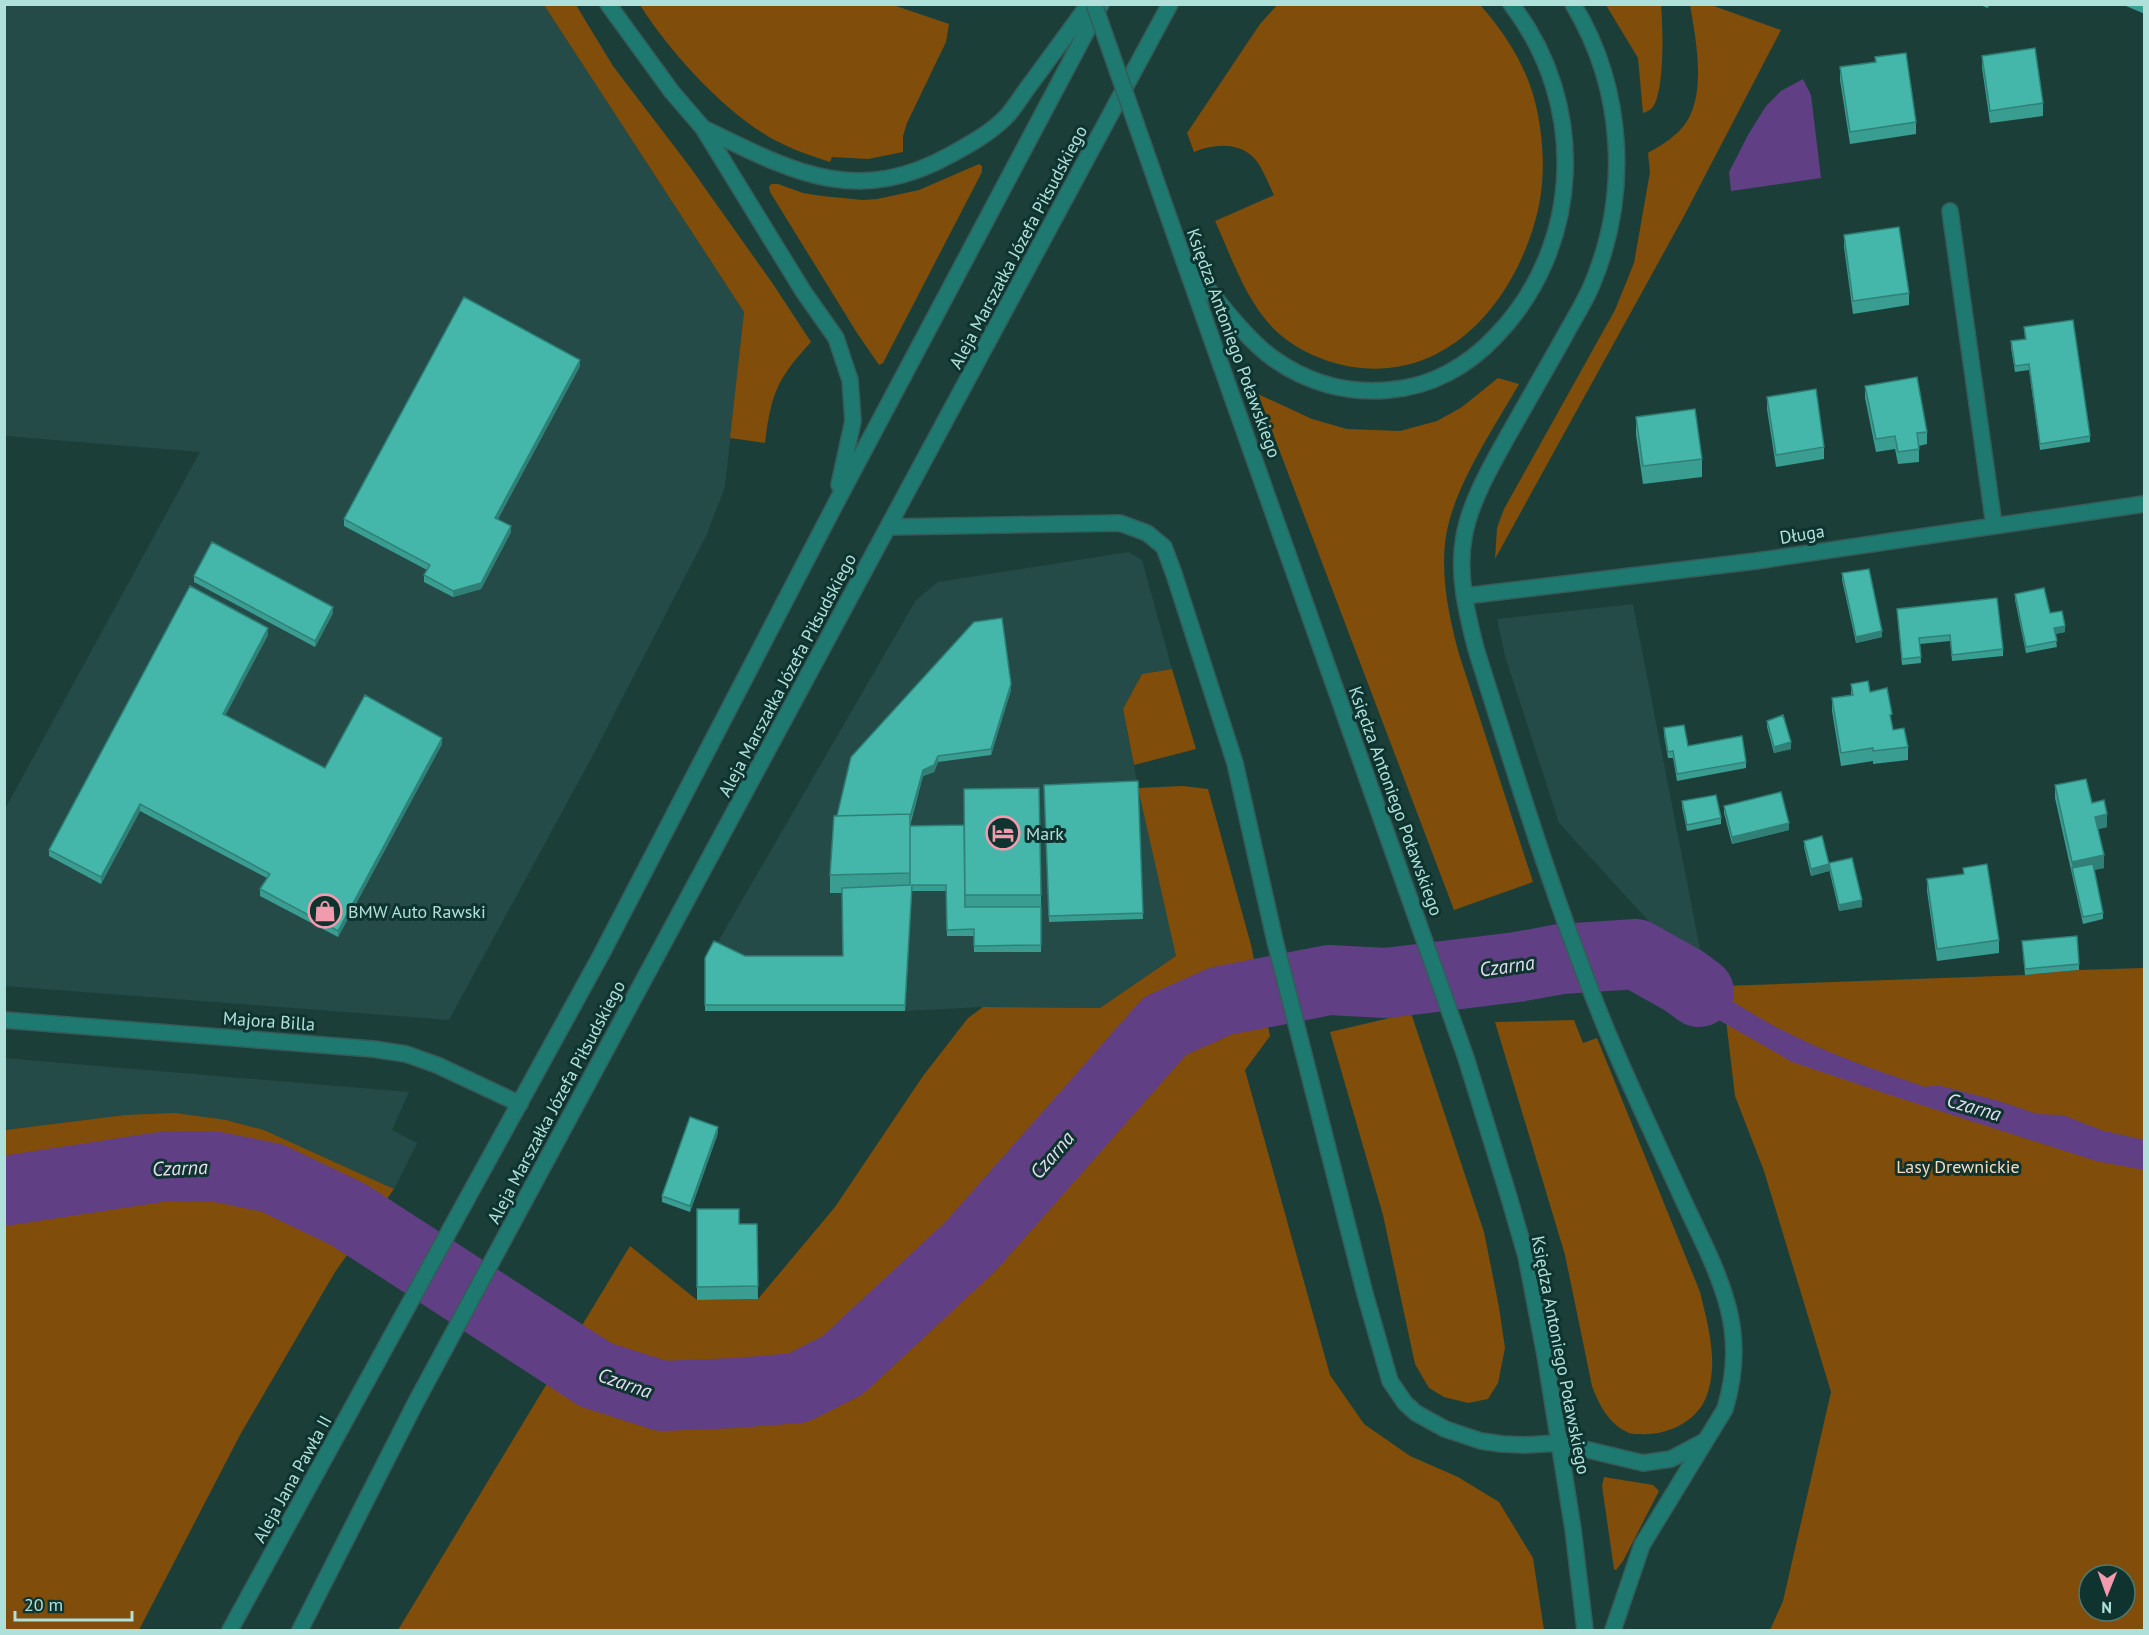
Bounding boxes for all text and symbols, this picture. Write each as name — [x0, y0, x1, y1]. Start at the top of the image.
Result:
street label: Aleja Marszałka Józefa Piłsudskiego — [944, 121, 1092, 373]
street label: Księdza Antoniego Poławskiego — [1182, 225, 1286, 461]
street label: Długa — [1778, 519, 1826, 549]
street label: Aleja Marszałka Józefa Piłsudskiego — [713, 549, 861, 801]
street label: Księdza Antoniego Poławskiego — [1344, 683, 1448, 919]
hotel icon: Mark — [985, 815, 1021, 851]
place label: Mark — [1026, 822, 1064, 845]
shop icon: BMW Auto Rawski — [307, 893, 343, 929]
place label: BMW Auto Rawski — [348, 900, 486, 923]
water label: Czarna — [1478, 949, 1536, 983]
street label: Aleja Marszałka Józefa Piłsudskiego — [482, 976, 630, 1228]
street label: Majora Billa — [222, 1006, 316, 1036]
water label: Czarna — [1944, 1087, 2004, 1127]
water label: Czarna — [1024, 1125, 1080, 1184]
water label: Czarna — [152, 1154, 208, 1182]
park label: Lasy Drewnickie — [1896, 1155, 2020, 1178]
street label: Księdza Antoniego Poławskiego — [1527, 1234, 1595, 1476]
water label: Czarna — [595, 1362, 656, 1404]
street label: Aleja Jana Pawła II — [247, 1411, 337, 1547]
north arrow — [2077, 1563, 2137, 1623]
scale bar — [15, 1584, 132, 1622]
text: 20 m — [24, 1593, 63, 1616]
text: N — [2101, 1598, 2112, 1618]

